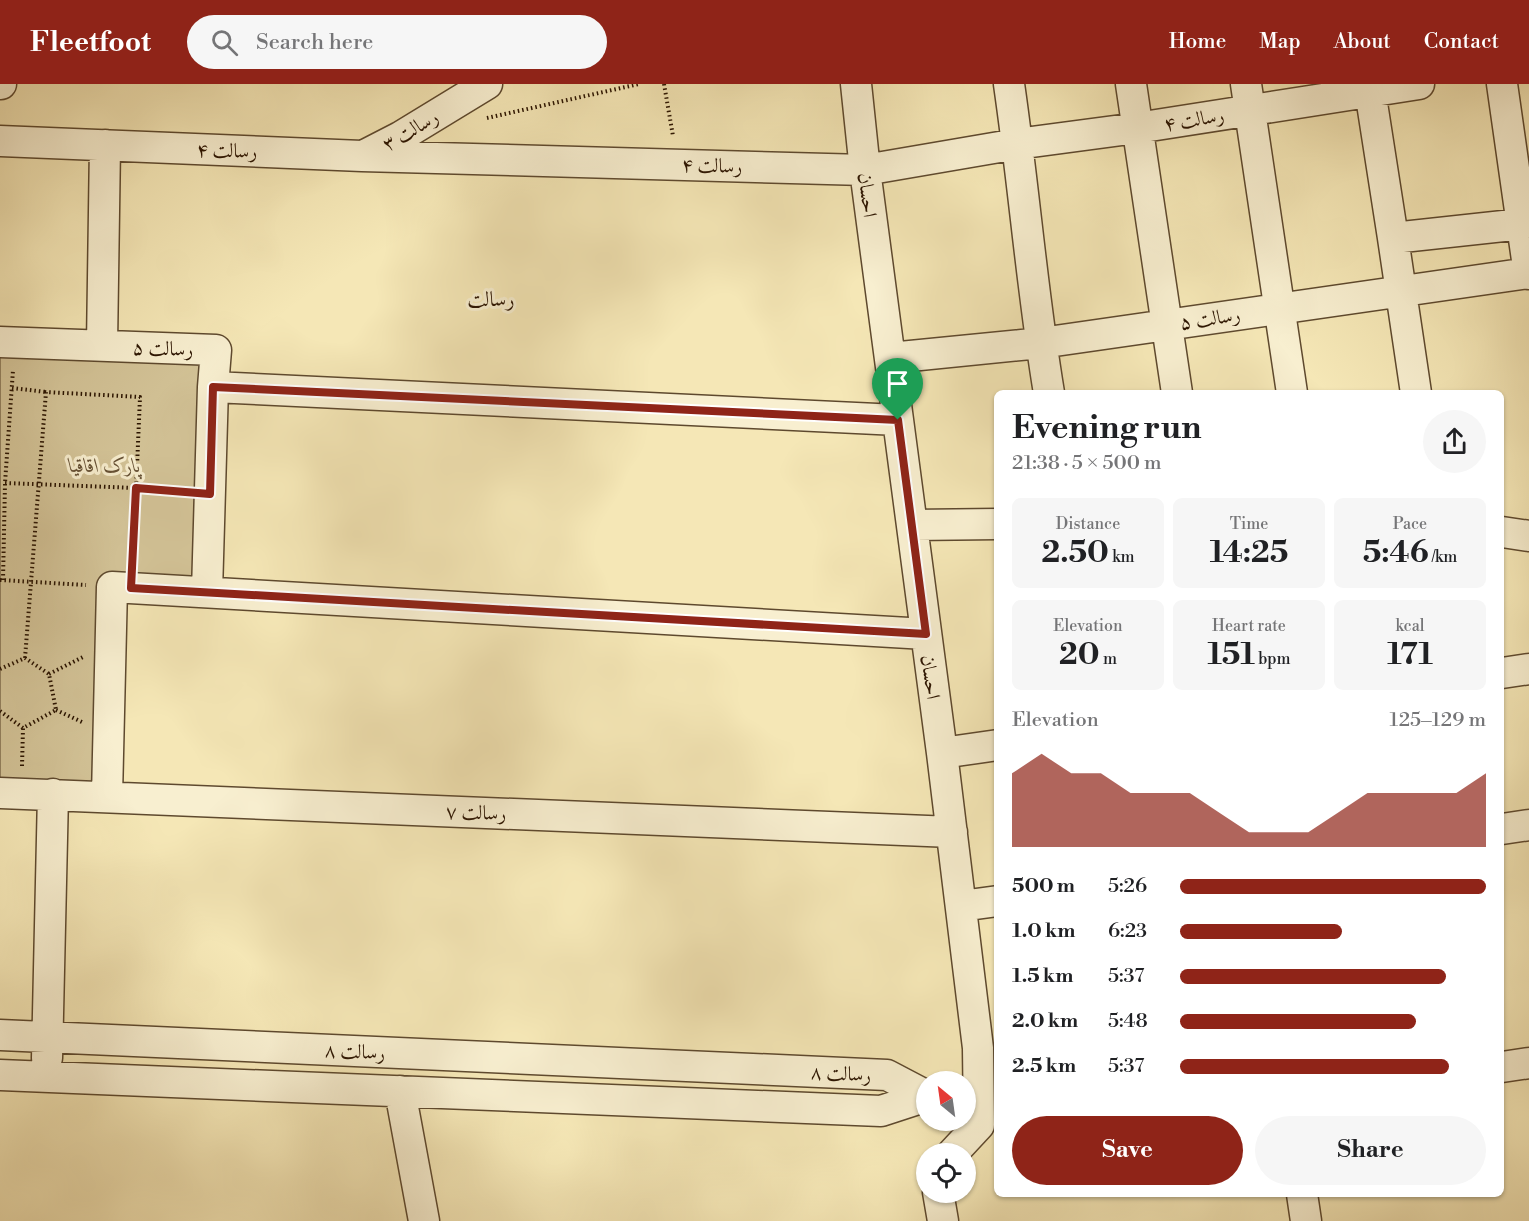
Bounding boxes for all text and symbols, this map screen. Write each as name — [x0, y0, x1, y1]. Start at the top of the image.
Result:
search box — [187, 15, 607, 69]
text: Fleetfoot — [30, 25, 151, 60]
icon: search — [208, 26, 241, 59]
text: Search here — [256, 29, 373, 56]
text: Home — [1169, 29, 1226, 55]
text: Map — [1259, 29, 1301, 55]
text: About — [1334, 29, 1391, 55]
text: Contact — [1424, 29, 1499, 55]
street label: رسالت ۴ — [1162, 103, 1226, 138]
street label: رسالت ۳ — [378, 105, 443, 157]
street label: رسالت ۴ — [196, 138, 258, 165]
street label: رسالت ۴ — [681, 153, 743, 180]
street label: احسان — [851, 171, 882, 219]
district label: رسالت — [467, 287, 515, 313]
street label: رسالت ۵ — [1178, 303, 1242, 336]
street label: رسالت ۵ — [132, 336, 194, 363]
pin — [872, 358, 923, 420]
icon: arrive — [881, 367, 914, 400]
text: Evening run — [1012, 408, 1201, 449]
button: share — [1423, 410, 1486, 473]
text: 21:38 · 5 × 500 m — [1012, 451, 1162, 476]
park label: پارک اقاقیا — [67, 454, 143, 480]
text: Distance — [1056, 514, 1120, 534]
text: Time — [1230, 514, 1268, 534]
text: Pace — [1393, 514, 1427, 534]
text: 2.50 — [1041, 534, 1109, 572]
text: 14:25 — [1210, 534, 1288, 572]
text: 5:46 — [1363, 534, 1429, 572]
text: km — [1109, 547, 1135, 567]
text: /km — [1429, 547, 1457, 567]
text: Elevation — [1053, 616, 1123, 636]
text: Heart rate — [1212, 616, 1286, 636]
text: kcal — [1395, 616, 1425, 636]
text: 20 — [1059, 636, 1100, 674]
text: 151 — [1207, 636, 1255, 674]
text: 171 — [1387, 636, 1433, 674]
text: m — [1100, 649, 1117, 669]
text: bpm — [1255, 649, 1291, 669]
street label: احسان — [914, 653, 945, 701]
text: Elevation — [1012, 708, 1099, 733]
text: 125–129 m — [1390, 708, 1486, 733]
street label: رسالت ۷ — [445, 800, 507, 827]
text: 500 m — [1012, 874, 1075, 899]
text: 5:26 — [1108, 874, 1147, 899]
text: 1.0 km — [1012, 919, 1076, 944]
text: 6:23 — [1108, 919, 1147, 944]
text: 1.5 km — [1012, 964, 1073, 989]
text: 5:37 — [1108, 964, 1144, 989]
text: 2.0 km — [1012, 1009, 1078, 1034]
text: 5:48 — [1108, 1009, 1148, 1034]
street label: رسالت ۸ — [324, 1038, 386, 1067]
text: 2.5 km — [1012, 1054, 1076, 1079]
text: 5:37 — [1108, 1054, 1144, 1079]
street label: رسالت ۸ — [810, 1060, 872, 1089]
north arrow — [916, 1071, 976, 1131]
map controls — [916, 1071, 976, 1203]
button: Save — [1012, 1116, 1243, 1185]
button: Share — [1255, 1116, 1486, 1185]
button: locate — [916, 1143, 976, 1203]

